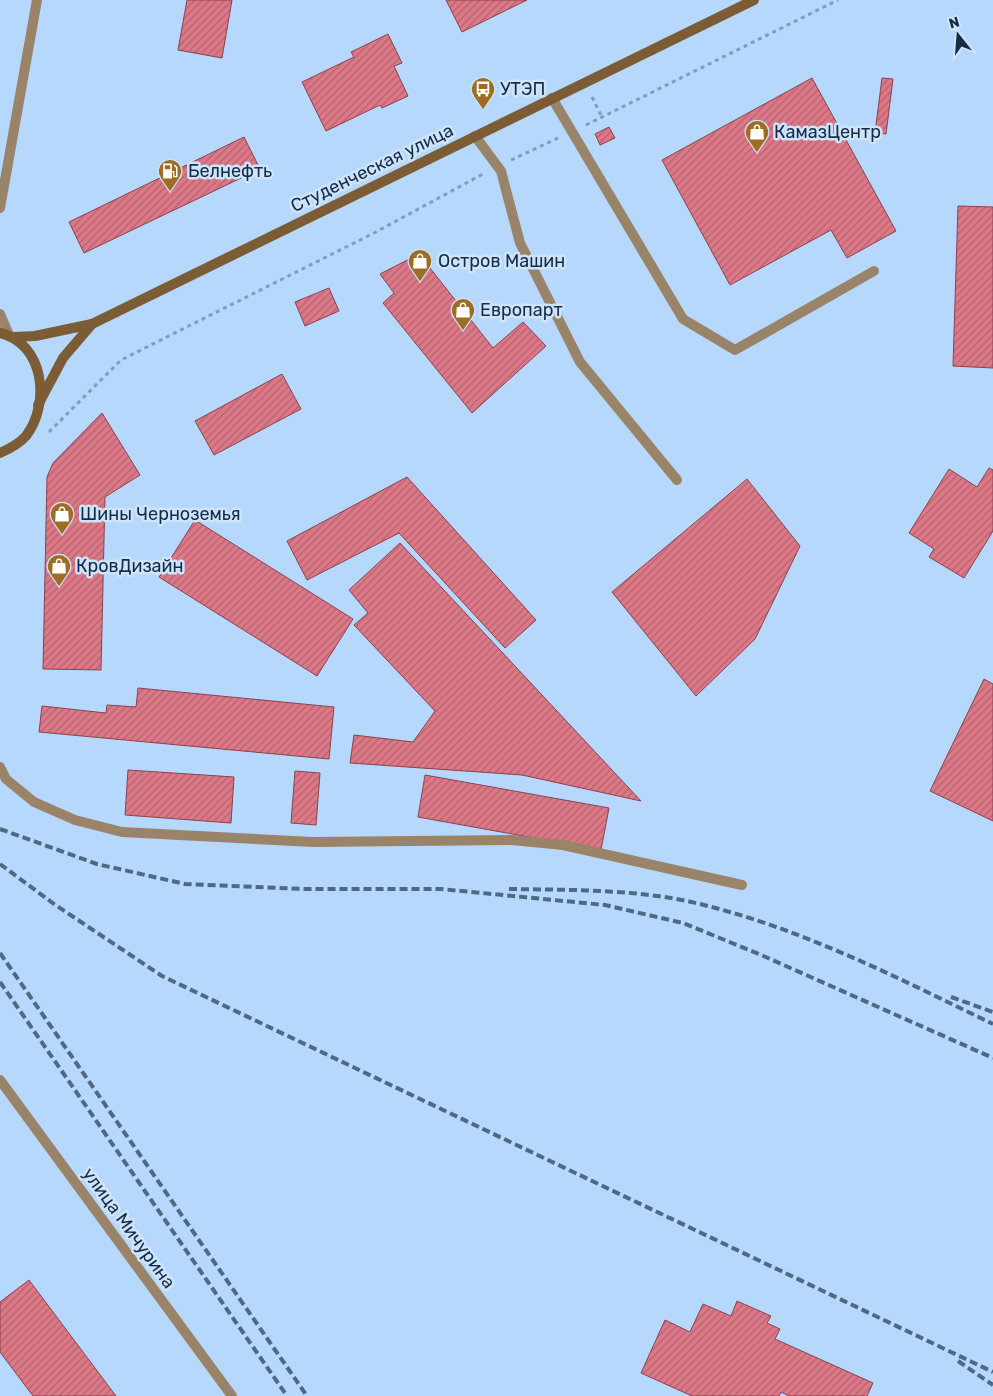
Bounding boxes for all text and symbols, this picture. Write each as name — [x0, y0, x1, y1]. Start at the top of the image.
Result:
north arrow — [933, 10, 983, 60]
text: N — [947, 13, 962, 33]
bus stop icon: УТЭП — [470, 76, 496, 110]
place label: УТЭП — [500, 78, 545, 100]
street label: Студенческая улица — [287, 119, 457, 217]
shop icon: КамазЦентр — [744, 119, 770, 153]
place label: КамазЦентр — [774, 121, 881, 143]
fuel station icon: Белнефть — [157, 158, 183, 192]
place label: Белнефть — [188, 160, 272, 182]
shop icon: Остров Машин — [407, 248, 433, 282]
place label: Остров Машин — [438, 250, 565, 272]
shop icon: Европарт — [450, 297, 476, 331]
place label: Европарт — [480, 299, 563, 321]
shop icon: Шины Черноземья — [49, 501, 75, 535]
place label: Шины Черноземья — [80, 503, 241, 525]
shop icon: КровДизайн — [46, 553, 72, 587]
place label: КровДизайн — [76, 555, 183, 577]
street label: улица Мичурина — [78, 1163, 180, 1293]

